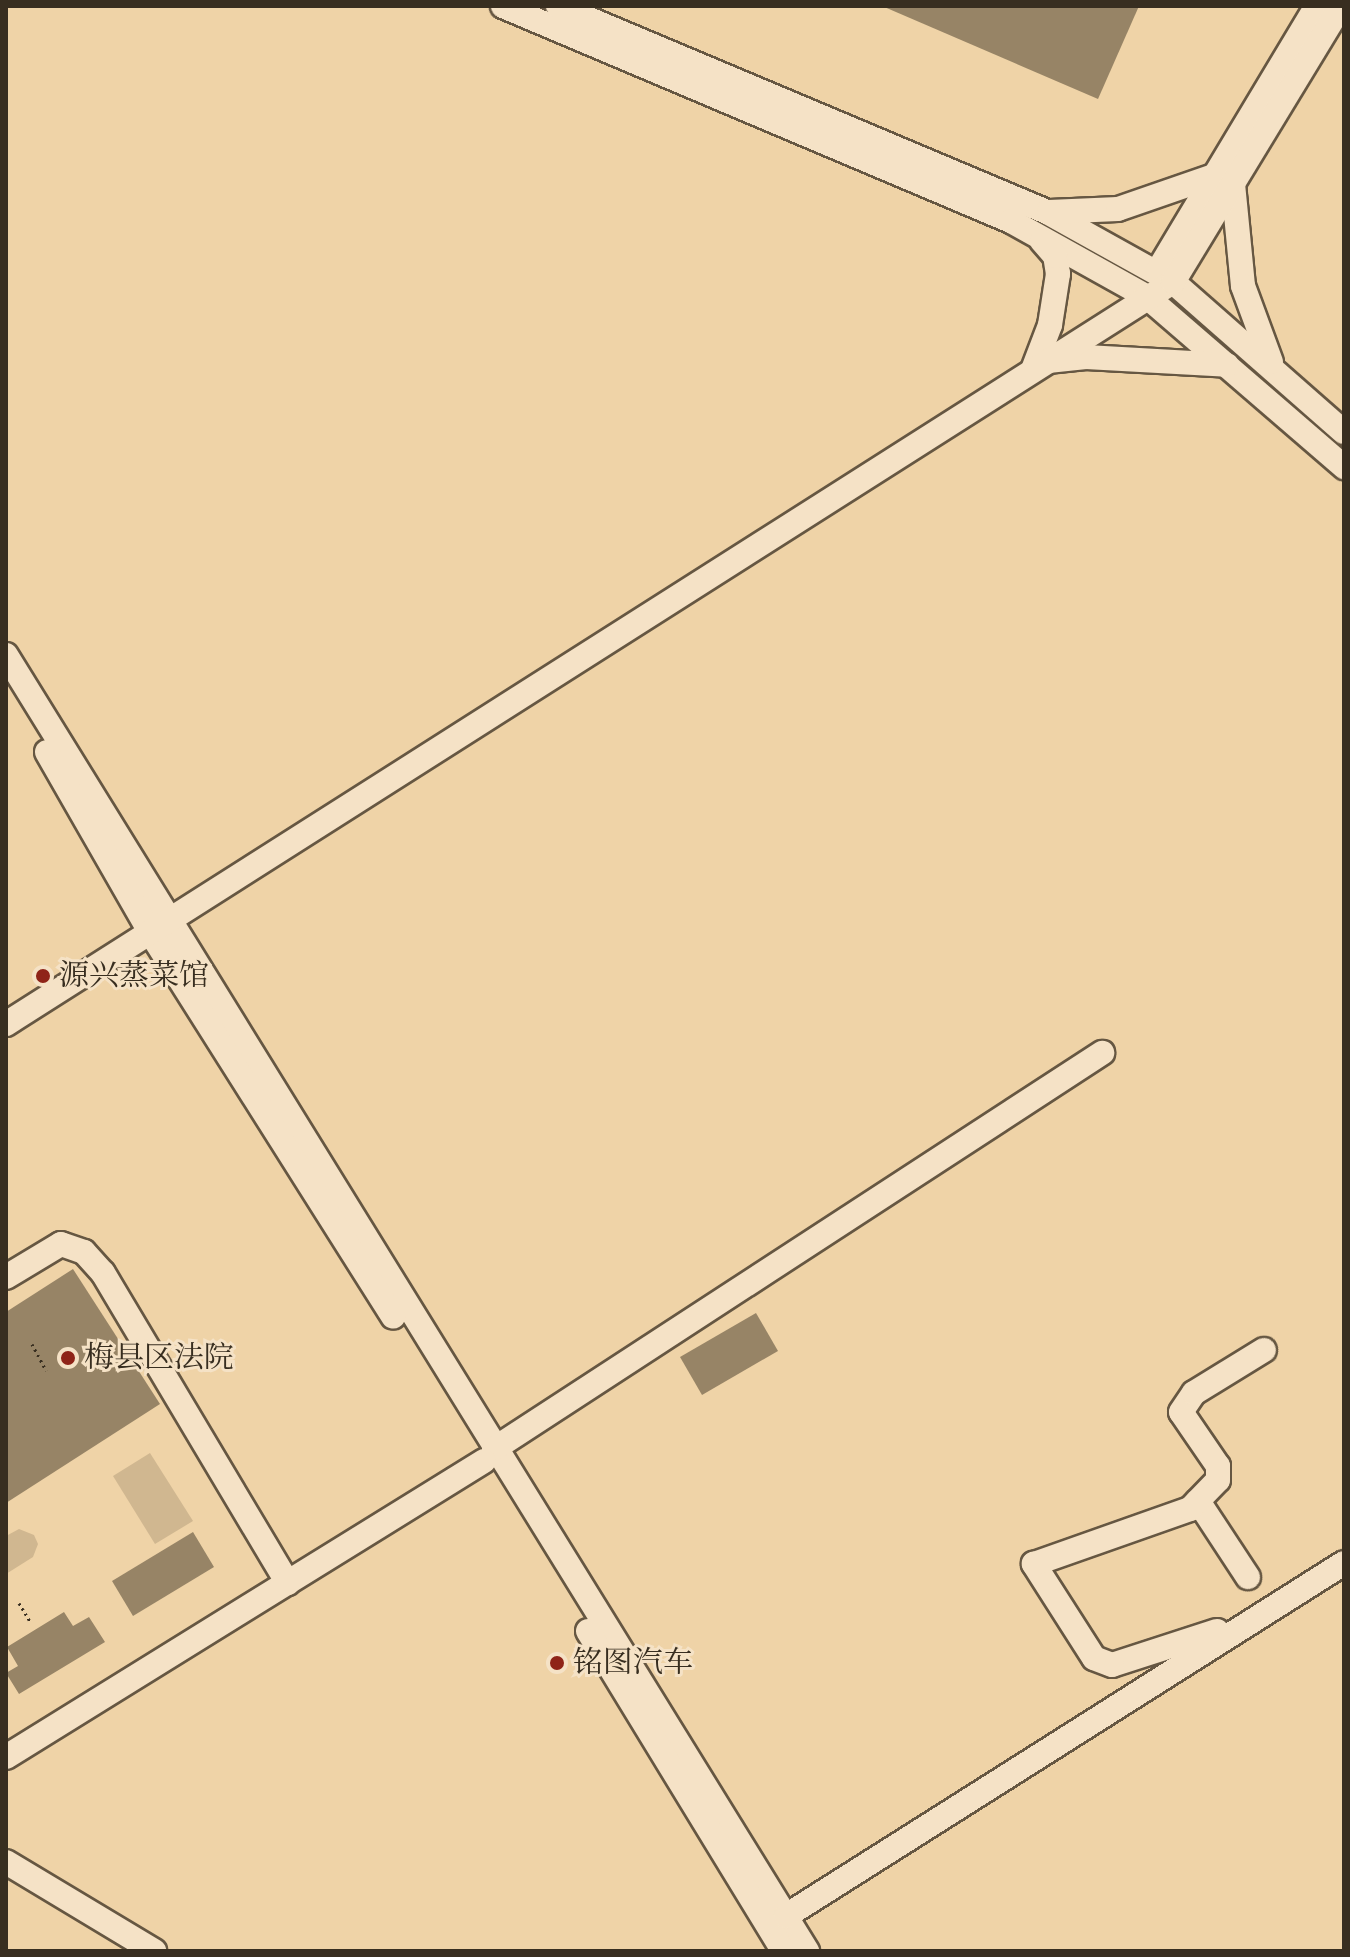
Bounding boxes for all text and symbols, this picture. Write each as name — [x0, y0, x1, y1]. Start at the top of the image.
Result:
place label: 源兴蒸菜馆 — [59, 958, 209, 994]
marker: 源兴蒸菜馆 — [34, 967, 52, 985]
place label: 梅县区法院 — [84, 1340, 234, 1376]
marker: 梅县区法院 — [59, 1349, 77, 1367]
place label: 铭图汽车 — [573, 1645, 693, 1681]
marker: 铭图汽车 — [548, 1654, 566, 1672]

